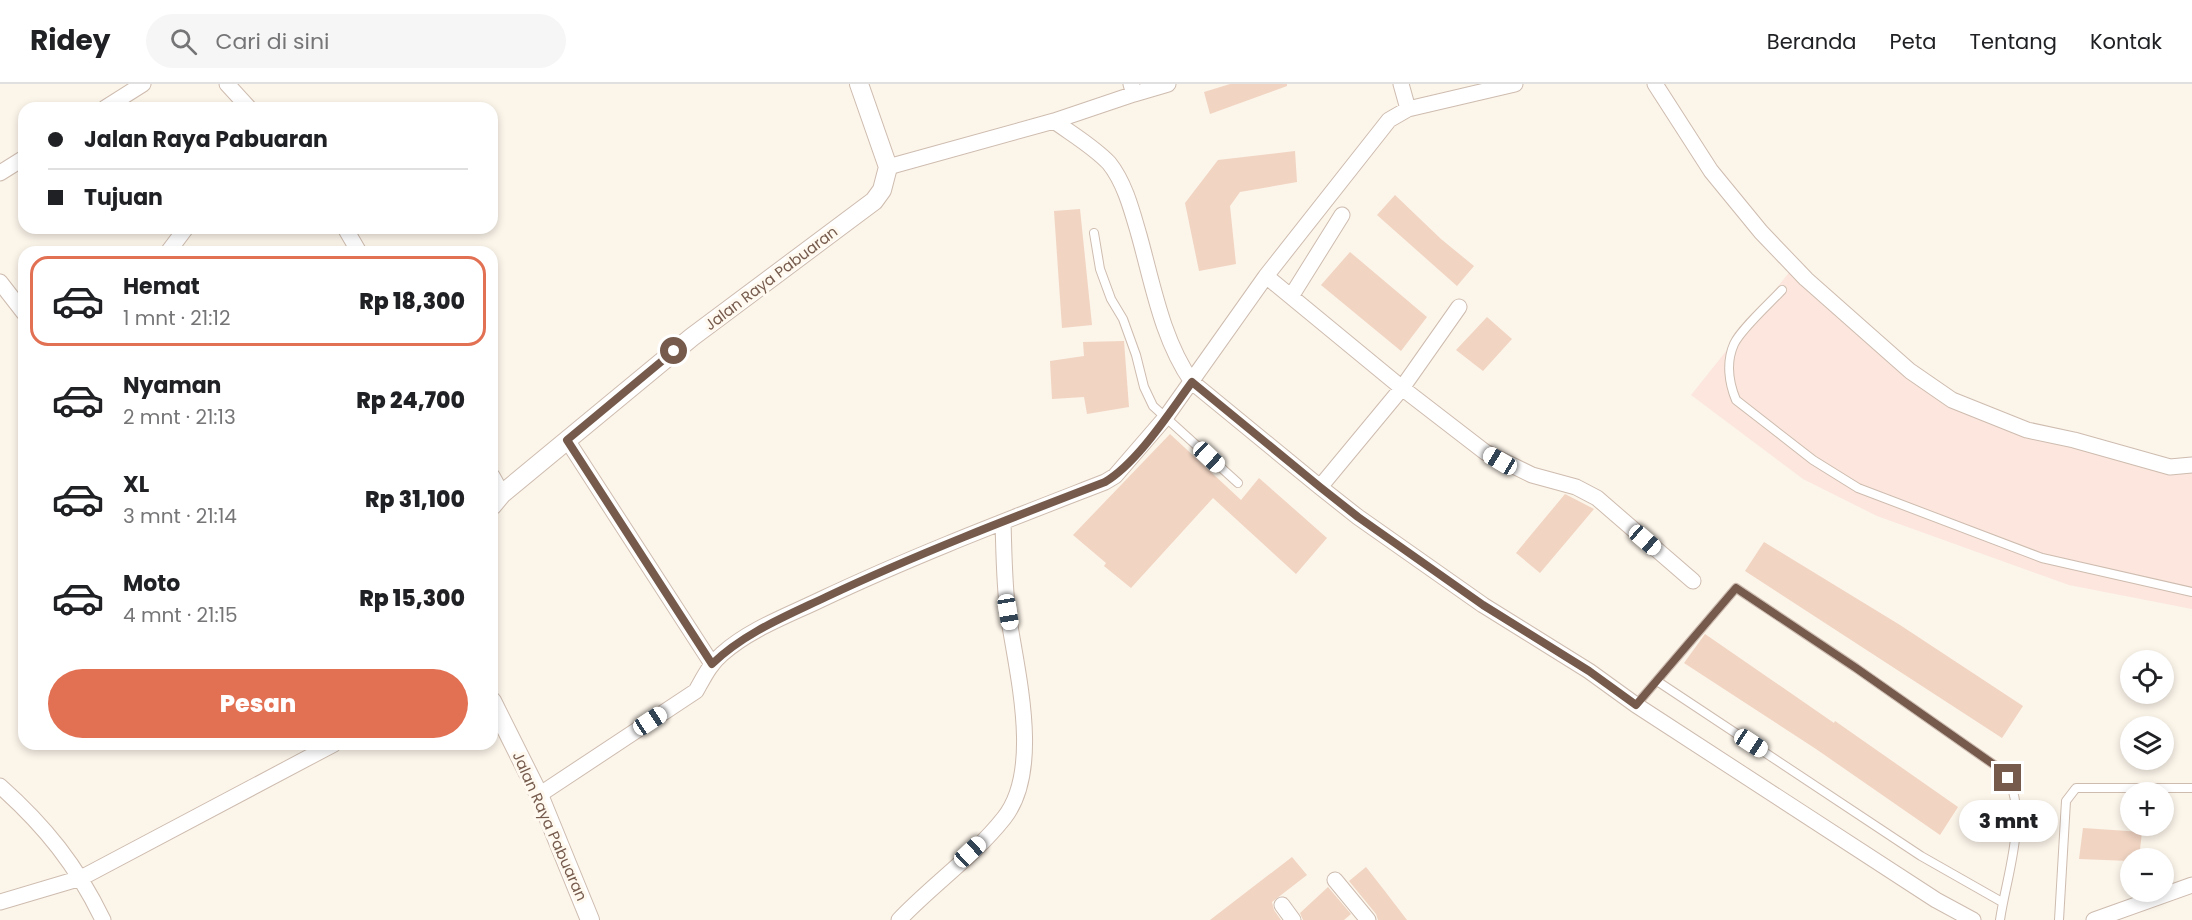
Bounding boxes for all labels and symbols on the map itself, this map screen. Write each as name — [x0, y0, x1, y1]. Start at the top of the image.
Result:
street label: Jalan Raya Pabuaran — [700, 221, 842, 335]
route start — [660, 337, 687, 364]
car — [1190, 438, 1228, 476]
car — [1480, 444, 1520, 478]
car — [1626, 521, 1664, 559]
car — [996, 593, 1020, 631]
car — [630, 704, 670, 738]
car — [1731, 726, 1771, 760]
street label: Jalan Raya Pabuaran — [508, 748, 592, 904]
route end — [1994, 764, 2021, 791]
callout: 3 mnt — [1958, 799, 2058, 841]
car — [951, 833, 989, 871]

